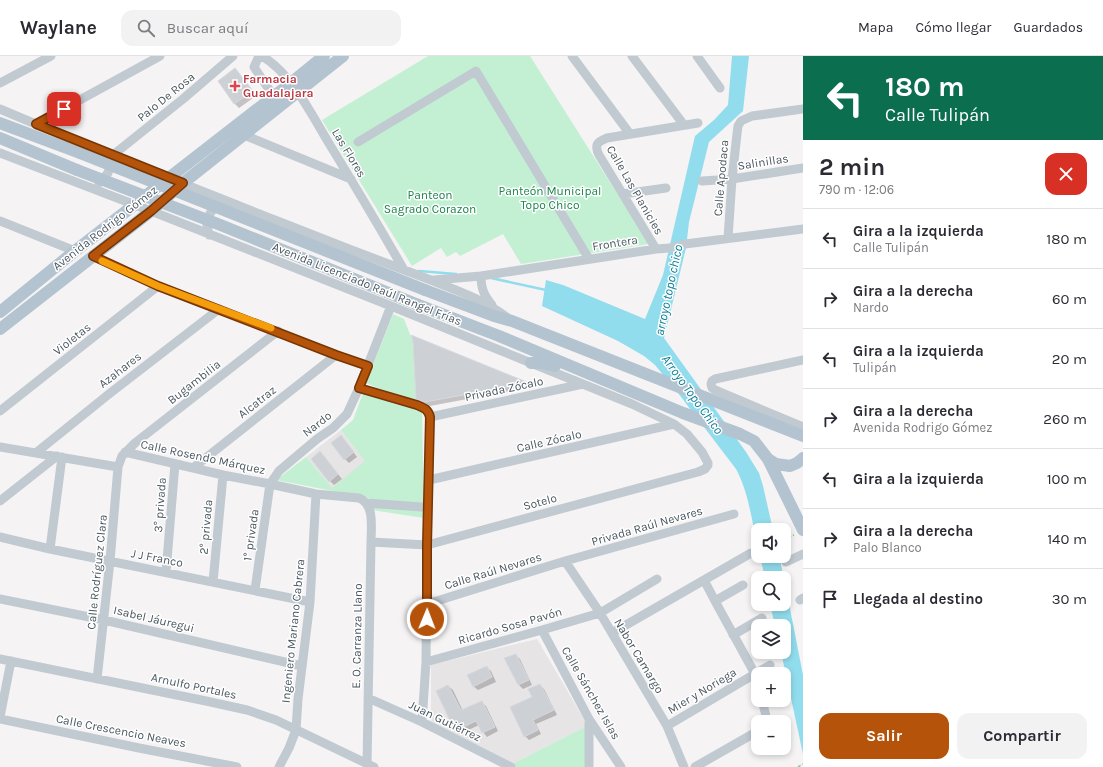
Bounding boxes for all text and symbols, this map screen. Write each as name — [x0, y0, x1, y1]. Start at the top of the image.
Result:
search box — [121, 10, 401, 46]
text: Waylane — [20, 17, 97, 39]
icon: search — [135, 17, 157, 39]
text: Buscar aquí — [167, 19, 249, 37]
text: Mapa — [858, 19, 893, 36]
text: Cómo llegar — [915, 19, 991, 36]
text: Guardados — [1013, 19, 1083, 36]
street label: Palo De Rosa — [134, 70, 198, 124]
text: 180 m — [885, 70, 964, 103]
place label: Farmacia Guadalajara — [243, 72, 314, 100]
icon: left — [819, 72, 871, 124]
marker: Farmacia Guadalajara — [230, 81, 240, 91]
pin — [47, 92, 81, 126]
icon: arrive — [53, 98, 75, 120]
text: Calle Tulipán — [885, 104, 990, 126]
street label: Las Flores — [329, 126, 369, 180]
street label: Calle Apodaca — [711, 139, 731, 217]
street label: Calle Las Planicies — [604, 143, 666, 237]
street label: Salinillas — [737, 151, 789, 173]
text: 2 min — [819, 153, 885, 181]
button: close — [1045, 153, 1087, 195]
text: 790 m · 12:06 — [819, 182, 894, 197]
street label: Avenida Rodrigo Gómez — [50, 183, 160, 273]
park label: Panteón Municipal Topo Chico — [499, 184, 601, 212]
park label: Panteon Sagrado Corazon — [384, 188, 476, 216]
text: Gira a la izquierda — [853, 222, 984, 240]
icon: left — [819, 228, 841, 250]
text: 180 m — [1046, 230, 1087, 248]
street label: Frontera — [591, 232, 639, 254]
street label: Avenida Licenciado Raúl Rangel Frías — [270, 240, 464, 328]
text: Calle Tulipán — [853, 240, 929, 255]
water label: arroyo topo chico — [652, 243, 686, 337]
text: Gira a la derecha — [853, 282, 973, 300]
icon: right — [819, 288, 841, 310]
text: 60 m — [1052, 290, 1087, 308]
text: Nardo — [853, 300, 889, 315]
street label: Violetas — [50, 320, 94, 358]
text: Gira a la izquierda — [853, 342, 984, 360]
icon: left — [819, 348, 841, 370]
street label: Azahares — [96, 349, 144, 391]
text: 20 m — [1052, 350, 1087, 368]
water label: Arroyo Topo Chico — [659, 352, 727, 437]
street label: Bugambilia — [165, 357, 223, 407]
text: Tulipán — [853, 360, 897, 375]
street label: Privada Zócalo — [463, 374, 545, 404]
street label: Alcatraz — [235, 383, 279, 421]
text: Gira a la derecha — [853, 402, 973, 420]
street label: Nardo — [300, 408, 334, 440]
icon: right — [819, 408, 841, 430]
text: 260 m — [1043, 410, 1087, 428]
text: Avenida Rodrigo Gómez — [853, 420, 992, 435]
street label: Calle Zócalo — [515, 427, 583, 455]
street label: Calle Rosendo Márquez — [139, 437, 267, 477]
icon: left — [819, 468, 841, 490]
text: Gira a la izquierda — [853, 470, 984, 488]
text: 100 m — [1047, 470, 1087, 488]
street label: 3° privada — [151, 477, 169, 533]
street label: Sotelo — [522, 491, 558, 513]
street label: 2° privada — [197, 499, 215, 555]
street label: Privada Raúl Nevares — [590, 503, 704, 549]
street label: 1° privada — [240, 508, 262, 562]
street label: Calle Rodríguez Clara — [84, 514, 110, 630]
text: Gira a la derecha — [853, 522, 973, 540]
map controls — [751, 523, 791, 755]
button: sound — [751, 523, 791, 563]
icon: right — [819, 528, 841, 550]
text: 140 m — [1047, 530, 1087, 548]
text: Palo Blanco — [853, 540, 922, 555]
street label: J J Franco — [130, 546, 184, 570]
street label: Calle Raúl Nevares — [443, 550, 543, 592]
street label: Ingeniero Mariano Cabrera — [278, 558, 308, 704]
button: search — [751, 571, 791, 611]
street label: E. O. Carranza Llano — [349, 583, 365, 689]
icon: arrive — [819, 588, 841, 610]
text: Llegada al destino — [853, 590, 983, 608]
text: 30 m — [1052, 590, 1087, 608]
position arrow — [406, 598, 448, 640]
street label: Isabel Jáuregui — [112, 603, 196, 635]
street label: Ricardo Sosa Pavón — [457, 604, 563, 648]
street label: Nabor Camargo — [611, 616, 667, 696]
button: layers — [751, 619, 791, 659]
street label: Calle Sánchez Islas — [559, 644, 623, 742]
street label: Mier y Noriega — [665, 665, 739, 717]
button: + — [751, 667, 791, 707]
street label: Arnulfo Portales — [150, 670, 238, 702]
street label: Juan Gutiérrez — [407, 697, 484, 745]
street label: Calle Crescencio Neaves — [55, 712, 187, 750]
button: Salir — [819, 713, 949, 759]
button: Compartir — [957, 713, 1087, 759]
button: − — [751, 715, 791, 755]

